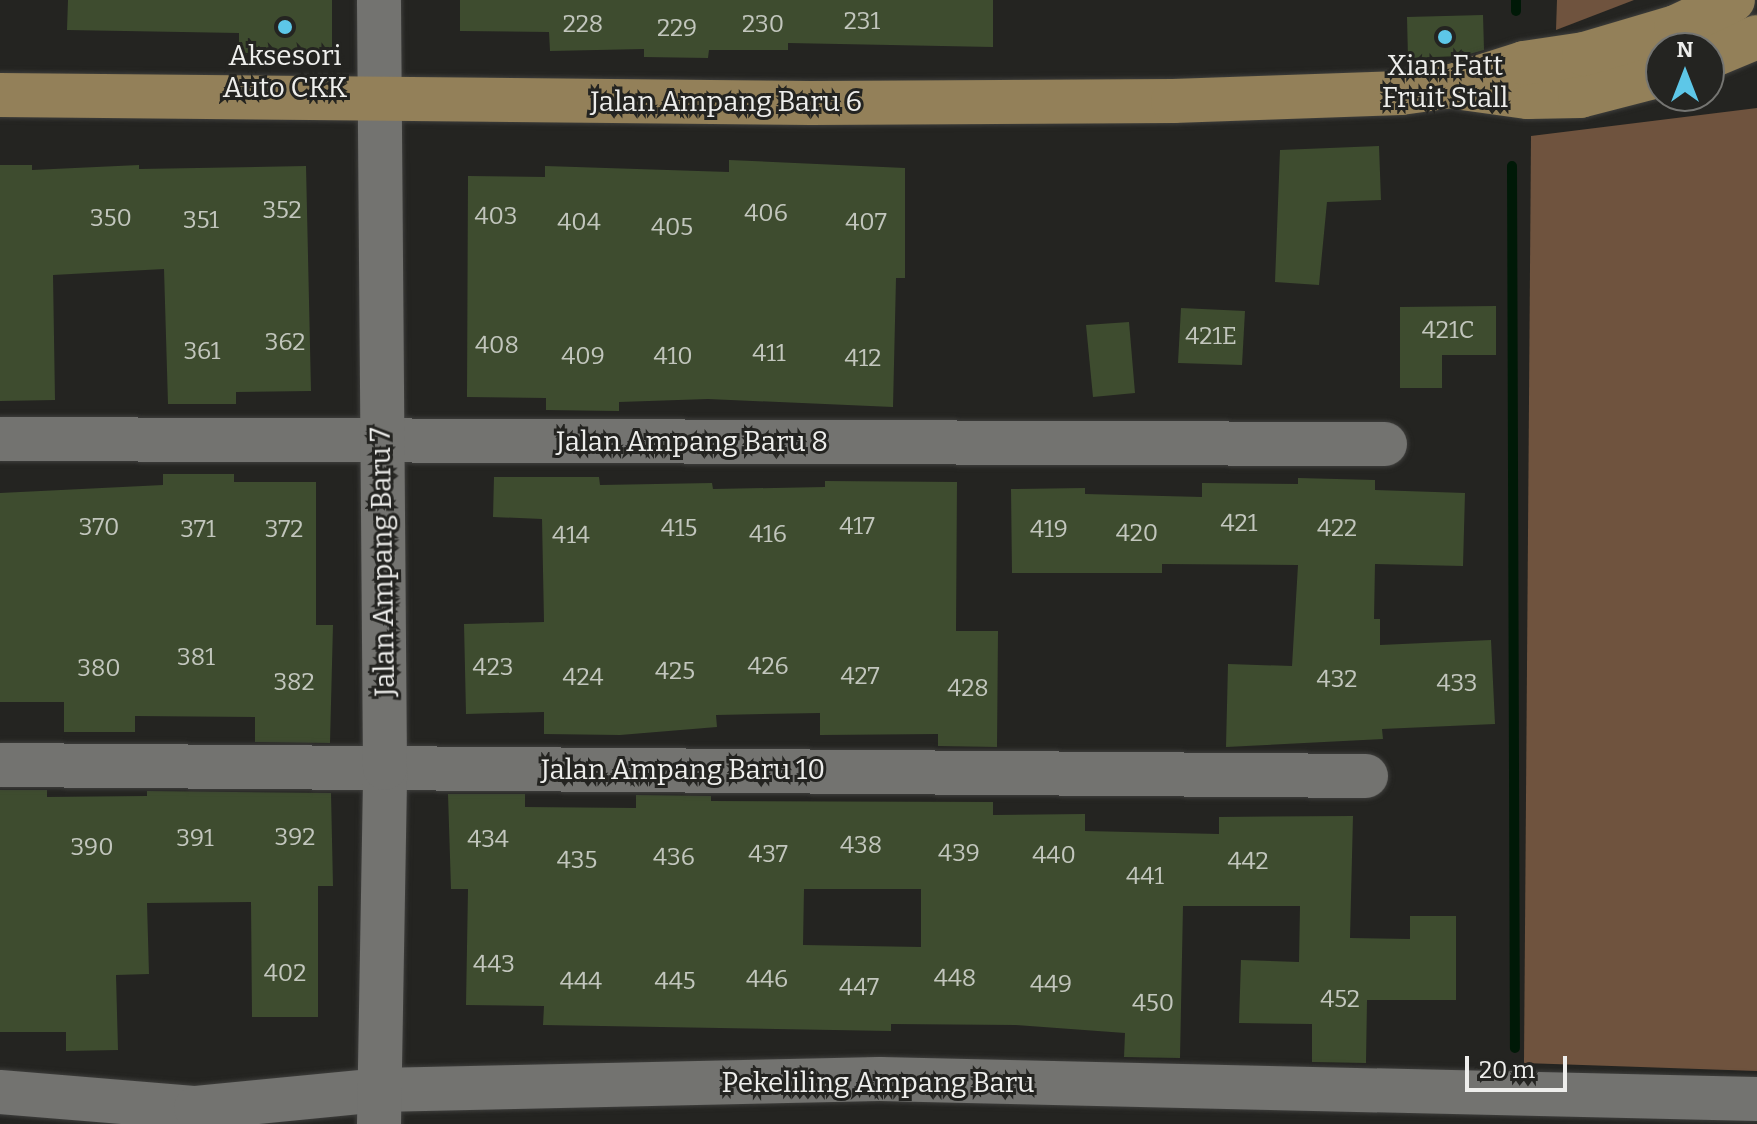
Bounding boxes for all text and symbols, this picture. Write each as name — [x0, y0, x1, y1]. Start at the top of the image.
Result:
house number: 231 — [844, 8, 880, 36]
house number: 228 — [563, 11, 603, 39]
house number: 230 — [742, 11, 784, 39]
house number: 229 — [657, 15, 697, 43]
marker: Aksesori Auto CKK — [276, 18, 294, 36]
marker: Xian Fatt Fruit Stall — [1436, 28, 1454, 46]
north arrow — [1645, 32, 1725, 112]
text: N — [1677, 36, 1693, 63]
place label: Aksesori Auto CKK — [223, 39, 347, 105]
place label: Xian Fatt Fruit Stall — [1382, 49, 1508, 115]
street label: Jalan Ampang Baru 6 — [590, 85, 862, 119]
house number: 352 — [262, 197, 302, 225]
house number: 406 — [744, 200, 788, 228]
house number: 403 — [474, 203, 518, 231]
house number: 350 — [90, 205, 132, 233]
house number: 351 — [183, 207, 219, 235]
house number: 404 — [557, 209, 601, 237]
house number: 407 — [845, 209, 887, 237]
house number: 405 — [651, 214, 693, 242]
house number: 421C — [1422, 317, 1474, 345]
house number: 421E — [1185, 323, 1237, 351]
house number: 362 — [265, 329, 305, 357]
house number: 408 — [475, 332, 519, 360]
house number: 361 — [183, 338, 221, 366]
house number: 411 — [752, 340, 786, 368]
house number: 409 — [561, 343, 605, 371]
house number: 410 — [653, 343, 693, 371]
house number: 412 — [845, 345, 881, 373]
street label: Jalan Ampang Baru 8 — [556, 425, 828, 459]
street label: Jalan Ampang Baru 7 — [364, 427, 402, 697]
house number: 421 — [1221, 510, 1257, 538]
house number: 417 — [839, 513, 875, 541]
house number: 370 — [79, 514, 119, 542]
house number: 415 — [661, 515, 697, 543]
house number: 422 — [1317, 515, 1357, 543]
house number: 371 — [180, 516, 216, 544]
house number: 372 — [265, 516, 303, 544]
house number: 419 — [1030, 516, 1068, 544]
house number: 420 — [1116, 520, 1158, 548]
house number: 416 — [749, 521, 787, 549]
house number: 414 — [552, 522, 590, 550]
house number: 381 — [177, 644, 215, 672]
house number: 426 — [747, 653, 789, 681]
house number: 423 — [473, 654, 513, 682]
house number: 380 — [77, 655, 121, 683]
house number: 425 — [655, 658, 695, 686]
house number: 427 — [841, 663, 879, 691]
house number: 424 — [562, 664, 604, 692]
house number: 432 — [1317, 666, 1357, 694]
house number: 382 — [273, 669, 315, 697]
house number: 433 — [1437, 670, 1477, 698]
house number: 428 — [947, 675, 989, 703]
street label: Jalan Ampang Baru 10 — [541, 753, 825, 787]
house number: 392 — [275, 824, 315, 852]
house number: 391 — [176, 825, 214, 853]
house number: 434 — [467, 826, 509, 854]
house number: 438 — [840, 832, 882, 860]
house number: 390 — [70, 834, 114, 862]
house number: 439 — [938, 840, 980, 868]
house number: 437 — [748, 841, 788, 869]
house number: 440 — [1032, 842, 1076, 870]
house number: 436 — [653, 844, 695, 872]
house number: 435 — [557, 847, 597, 875]
house number: 442 — [1227, 848, 1269, 876]
house number: 441 — [1126, 863, 1164, 891]
house number: 443 — [473, 951, 515, 979]
house number: 402 — [264, 960, 306, 988]
house number: 448 — [934, 965, 976, 993]
house number: 446 — [746, 966, 788, 994]
house number: 444 — [560, 968, 602, 996]
house number: 445 — [655, 968, 695, 996]
house number: 449 — [1030, 971, 1072, 999]
house number: 447 — [839, 974, 879, 1002]
house number: 452 — [1320, 986, 1360, 1014]
house number: 450 — [1132, 990, 1174, 1018]
scale bar — [1469, 1040, 1571, 1090]
text: 20 m — [1479, 1056, 1535, 1084]
street label: Pekeliling Ampang Baru — [722, 1066, 1034, 1100]

